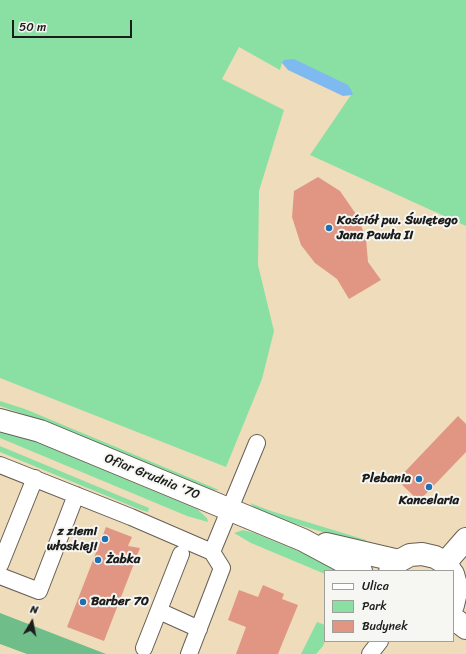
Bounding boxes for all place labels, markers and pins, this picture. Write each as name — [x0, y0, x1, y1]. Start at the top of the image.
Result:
place label: Kościół pw. Świętego Jana Pawła II — [337, 213, 458, 244]
marker: Kościół pw. Świętego Jana Pawła II — [324, 223, 334, 233]
place label: Plebania — [362, 471, 411, 487]
marker: Plebania — [414, 474, 424, 484]
marker: Kancelaria — [424, 482, 434, 492]
place label: Kancelaria — [399, 493, 459, 509]
place label: z ziemi włoskiej! — [47, 524, 97, 555]
marker: z ziemi włoskiej! — [100, 534, 110, 544]
place label: Żabka — [106, 552, 140, 568]
marker: Żabka — [93, 555, 103, 565]
place label: Barber 70 — [91, 594, 149, 610]
marker: Barber 70 — [78, 597, 88, 607]

